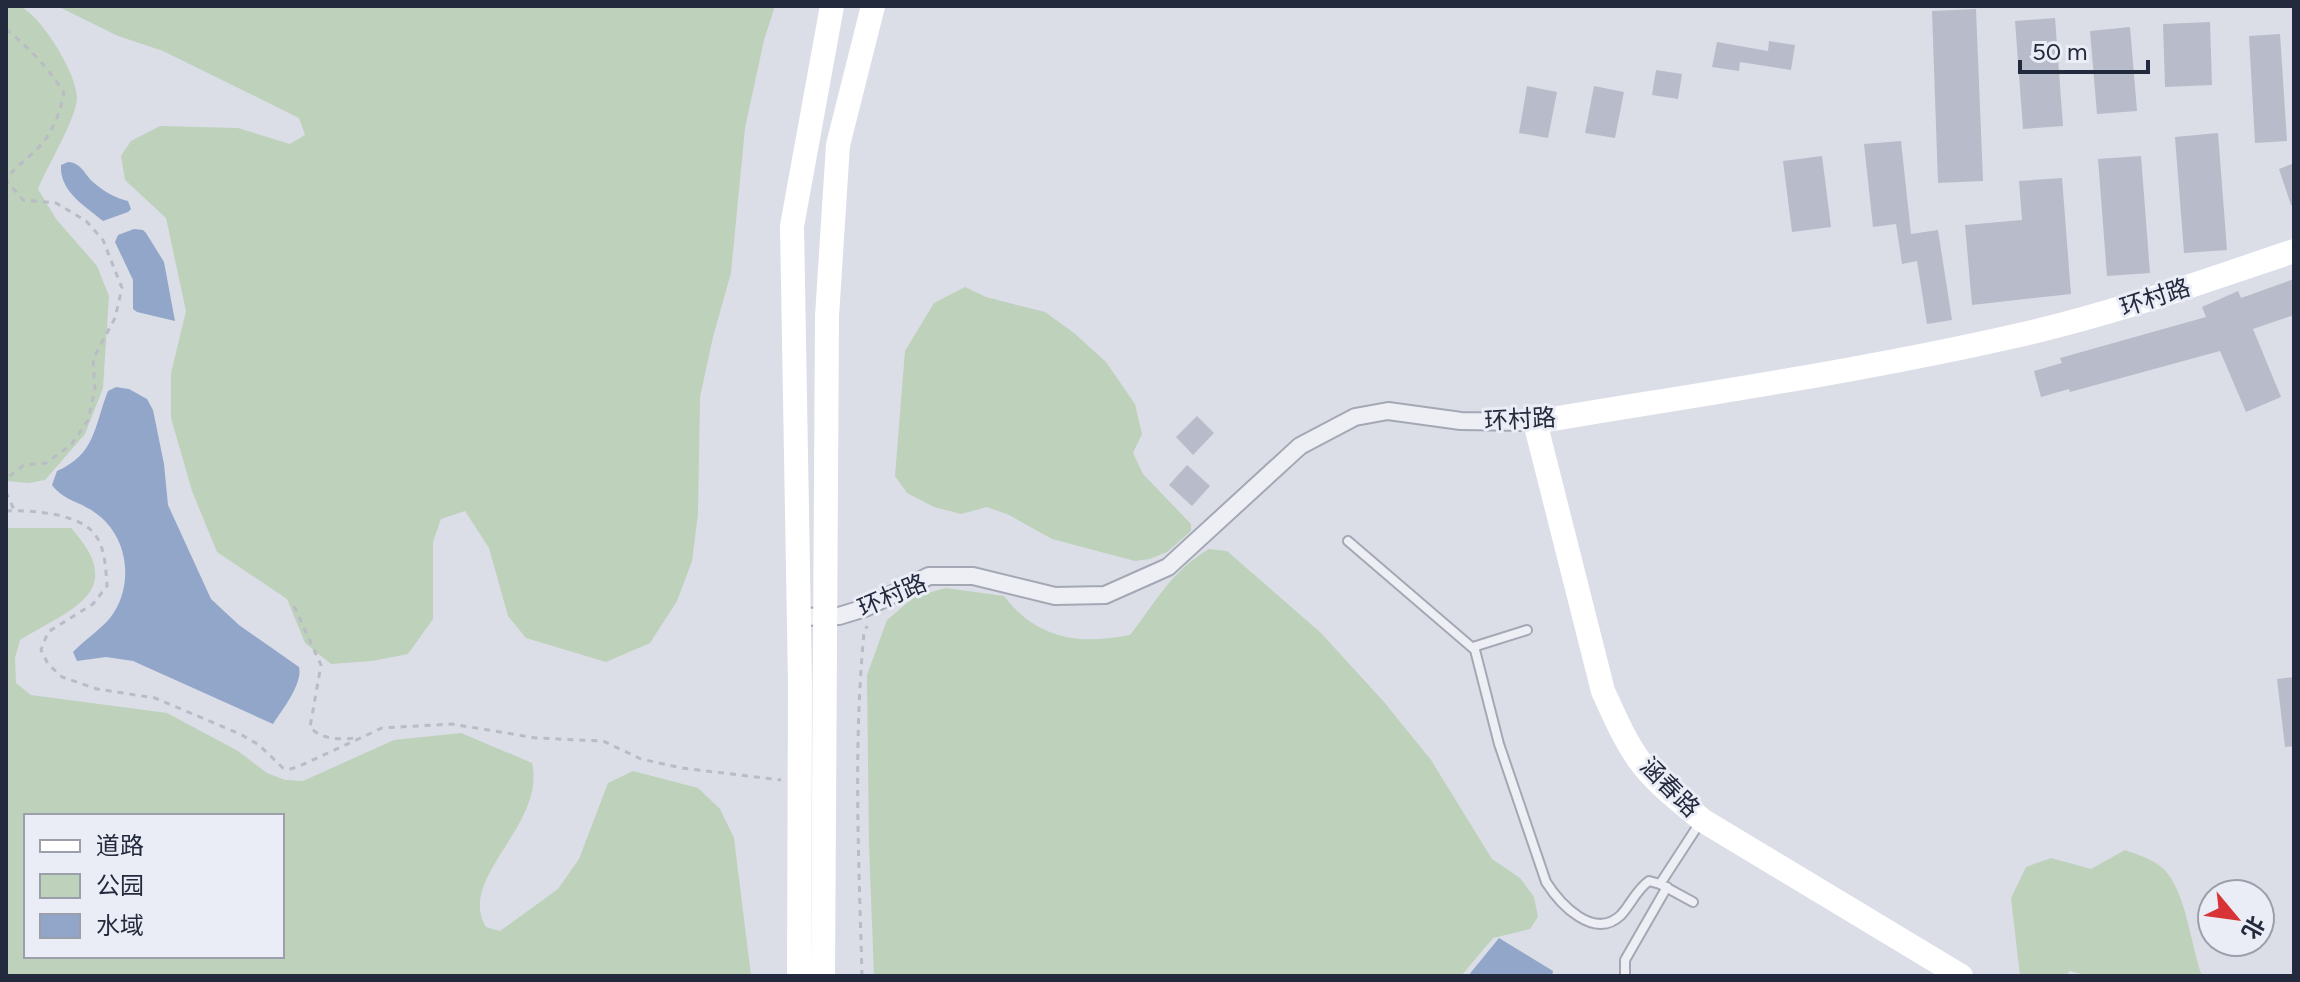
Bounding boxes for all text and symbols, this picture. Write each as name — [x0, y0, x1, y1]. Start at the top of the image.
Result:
scale bar — [2020, 24, 2148, 74]
text: 50 m — [2032, 37, 2088, 66]
street label: 环村路 — [2116, 272, 2194, 322]
street label: 环村路 — [1483, 403, 1557, 435]
street label: 环村路 — [853, 568, 931, 622]
street label: 涵春路 — [1634, 751, 1706, 823]
legend — [24, 814, 284, 958]
text: 道路 — [96, 831, 144, 860]
text: 公园 — [96, 871, 144, 900]
north arrow — [2196, 878, 2276, 958]
text: 水域 — [96, 911, 144, 940]
text: 北 — [2236, 911, 2270, 944]

